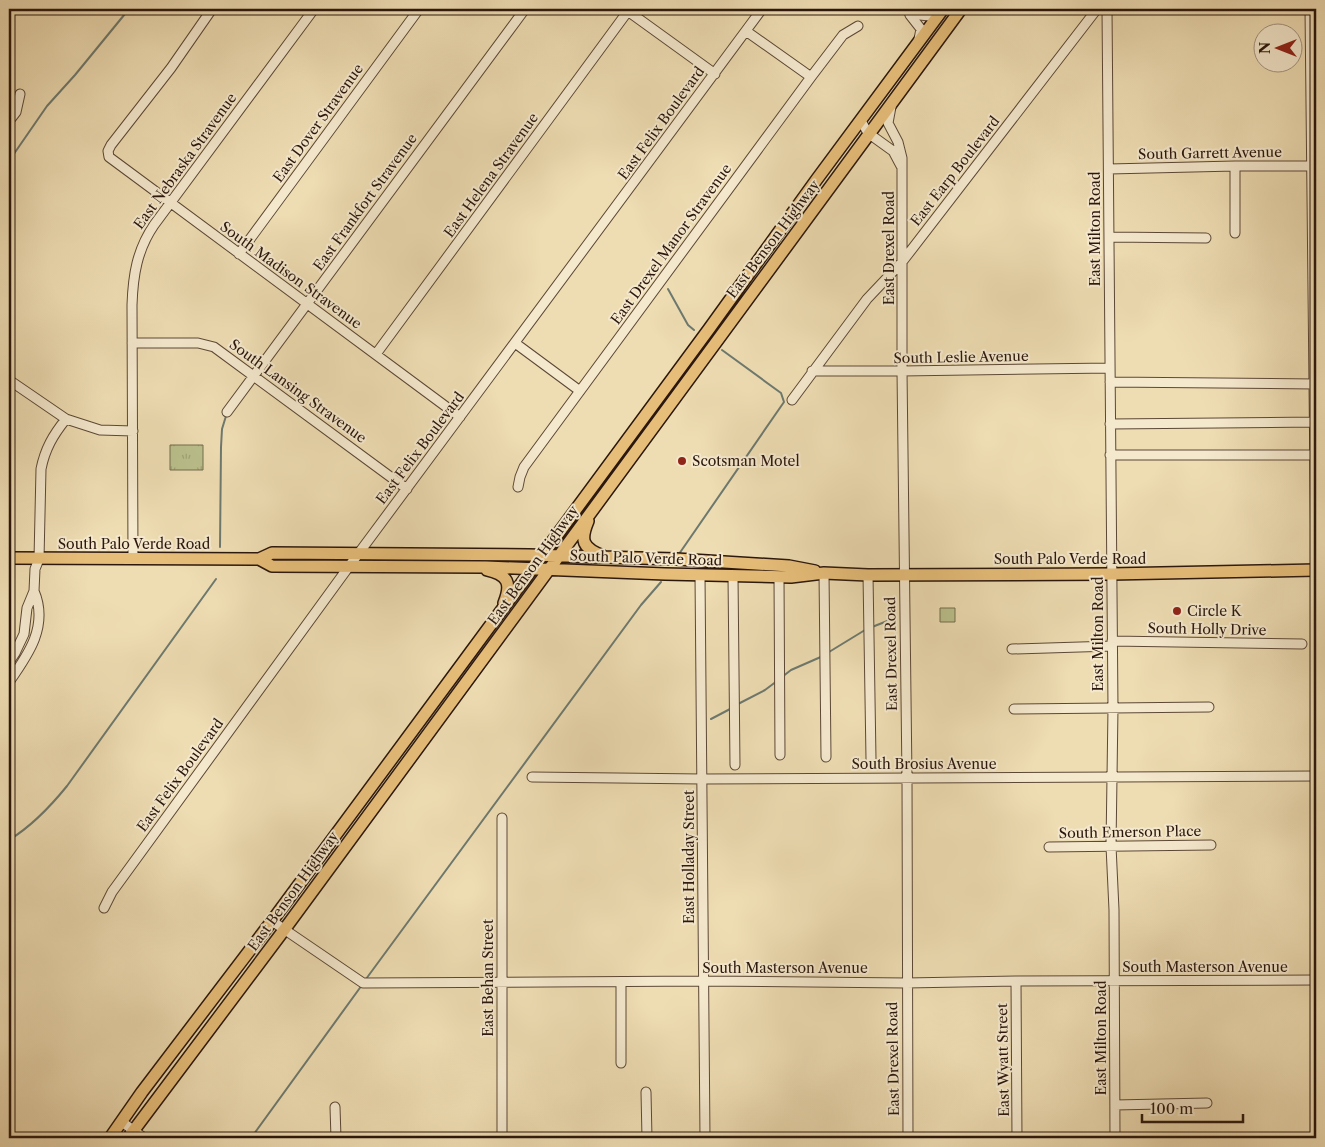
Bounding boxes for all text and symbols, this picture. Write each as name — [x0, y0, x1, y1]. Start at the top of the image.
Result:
north arrow — [1252, 22, 1302, 72]
text: N — [1256, 42, 1274, 54]
street label: East Dover Stravenue — [269, 60, 367, 186]
street label: East Felix Boulevard — [614, 62, 708, 183]
street label: East Nebraska Stravenue — [130, 89, 240, 233]
street label: East Helena Stravenue — [440, 109, 542, 241]
street label: East Earp Boulevard — [906, 112, 1004, 230]
street label: East Frankfort Stravenue — [309, 130, 421, 274]
street label: South Garrett Avenue — [1138, 143, 1282, 163]
street label: East Drexel Manor Stravenue — [607, 160, 735, 328]
street label: East Milton Road — [1086, 171, 1104, 286]
street label: East Benson Highway — [723, 176, 823, 302]
street label: East Drexel Road — [880, 190, 898, 305]
street label: South Madison Stravenue — [217, 218, 366, 333]
street label: South Lansing Stravenue — [226, 335, 370, 447]
street label: South Leslie Avenue — [893, 347, 1029, 367]
street label: East Felix Boulevard — [372, 388, 468, 508]
place label: Scotsman Motel — [692, 452, 800, 470]
marker: Scotsman Motel — [676, 455, 688, 467]
street label: East Benson Highway — [484, 502, 583, 628]
street label: South Palo Verde Road — [58, 535, 211, 553]
street label: South Palo Verde Road — [569, 546, 723, 570]
street label: South Palo Verde Road — [994, 550, 1147, 568]
street label: East Milton Road — [1089, 576, 1107, 691]
street label: East Drexel Road — [881, 596, 901, 711]
place label: Circle K — [1187, 602, 1243, 620]
marker: Circle K — [1171, 605, 1183, 617]
street label: South Holly Drive — [1147, 619, 1267, 639]
street label: East Felix Boulevard — [133, 714, 227, 835]
street label: South Brosius Avenue — [851, 755, 997, 773]
street label: East Holladay Street — [680, 790, 698, 924]
street label: South Emerson Place — [1059, 822, 1202, 842]
street label: East Benson Highway — [244, 828, 343, 954]
street label: East Behan Street — [479, 919, 497, 1037]
street label: South Masterson Avenue — [1122, 958, 1288, 976]
street label: South Masterson Avenue — [702, 959, 868, 977]
street label: East Milton Road — [1092, 980, 1110, 1095]
street label: East Drexel Road — [883, 1001, 903, 1116]
street label: East Wyatt Street — [993, 1003, 1013, 1117]
scale bar — [1142, 1092, 1244, 1124]
text: 100 m — [1150, 1099, 1193, 1118]

